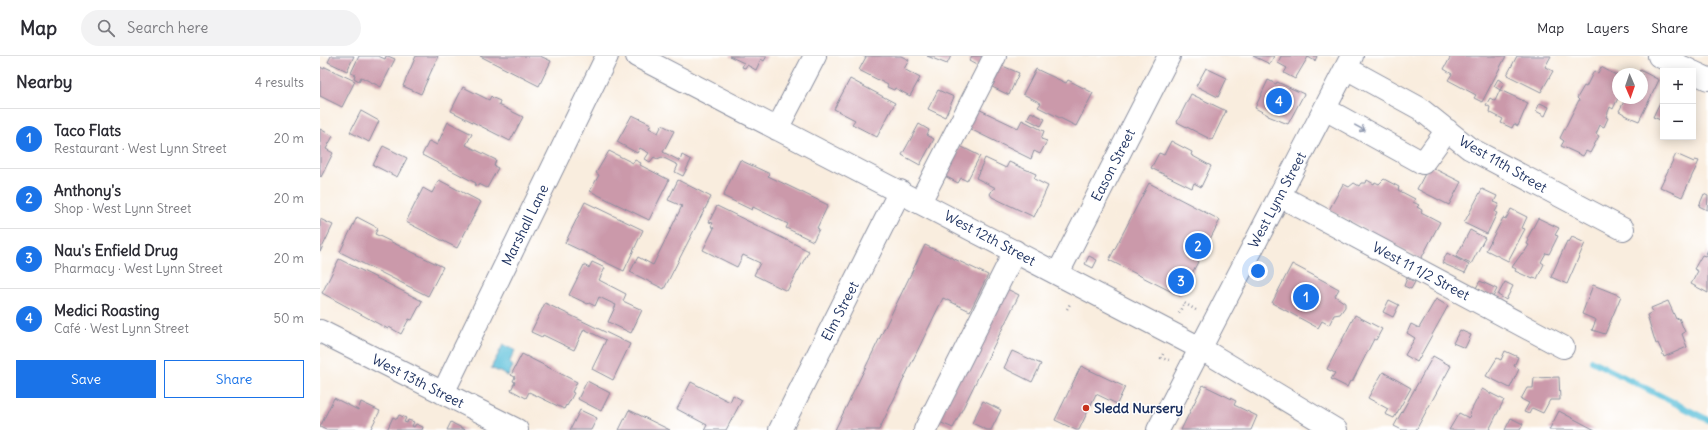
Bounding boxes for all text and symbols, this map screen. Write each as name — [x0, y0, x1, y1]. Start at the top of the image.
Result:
search box — [81, 10, 361, 46]
text: Map — [20, 16, 57, 40]
icon: search — [95, 17, 117, 39]
text: Search here — [127, 18, 208, 37]
text: Map — [1537, 19, 1564, 37]
text: Layers — [1586, 19, 1629, 37]
text: Share — [1651, 19, 1688, 37]
north arrow — [1612, 68, 1648, 104]
map controls — [1660, 68, 1696, 140]
button: + — [1660, 68, 1696, 104]
text: Nearby — [16, 71, 72, 93]
text: 4 results — [255, 74, 304, 91]
pin: 4 — [1266, 86, 1292, 116]
button: − — [1660, 104, 1696, 140]
text: Taco Flats — [54, 121, 121, 140]
street label: Eason Street — [1087, 125, 1139, 204]
one-way arrow — [1353, 125, 1365, 132]
text: 1 — [26, 130, 32, 147]
text: 20 m — [274, 130, 304, 147]
street label: West 11th Street — [1456, 132, 1551, 197]
text: Restaurant · West Lynn Street — [54, 140, 227, 157]
street label: West Lynn Street — [1244, 149, 1310, 251]
text: Anthony's — [54, 181, 121, 200]
street label: Marshall Lane — [498, 181, 552, 269]
text: 2 — [25, 190, 33, 207]
text: 20 m — [274, 190, 304, 207]
text: Shop · West Lynn Street — [54, 200, 191, 217]
street label: West 12th Street — [941, 206, 1039, 270]
pin: 2 — [1185, 231, 1211, 261]
street label: West 11 1/2 Street — [1369, 238, 1473, 304]
text: Nau's Enfield Drug — [54, 241, 178, 260]
text: 3 — [25, 250, 33, 267]
text: 20 m — [274, 250, 304, 267]
text: Pharmacy · West Lynn Street — [54, 260, 223, 277]
your location — [1248, 261, 1268, 281]
pin: 3 — [1168, 266, 1194, 296]
street label: Elm Street — [817, 278, 863, 344]
pin: 1 — [1293, 282, 1319, 312]
text: Medici Roasting — [54, 301, 160, 320]
text: 4 — [25, 310, 33, 327]
text: 50 m — [273, 310, 304, 327]
text: Café · West Lynn Street — [54, 320, 189, 337]
street label: West 13th Street — [369, 350, 467, 412]
button: Save — [16, 360, 156, 398]
button: Share — [164, 360, 304, 398]
place label: Sledd Nursery — [1094, 399, 1183, 417]
marker: Sledd Nursery — [1081, 403, 1091, 413]

